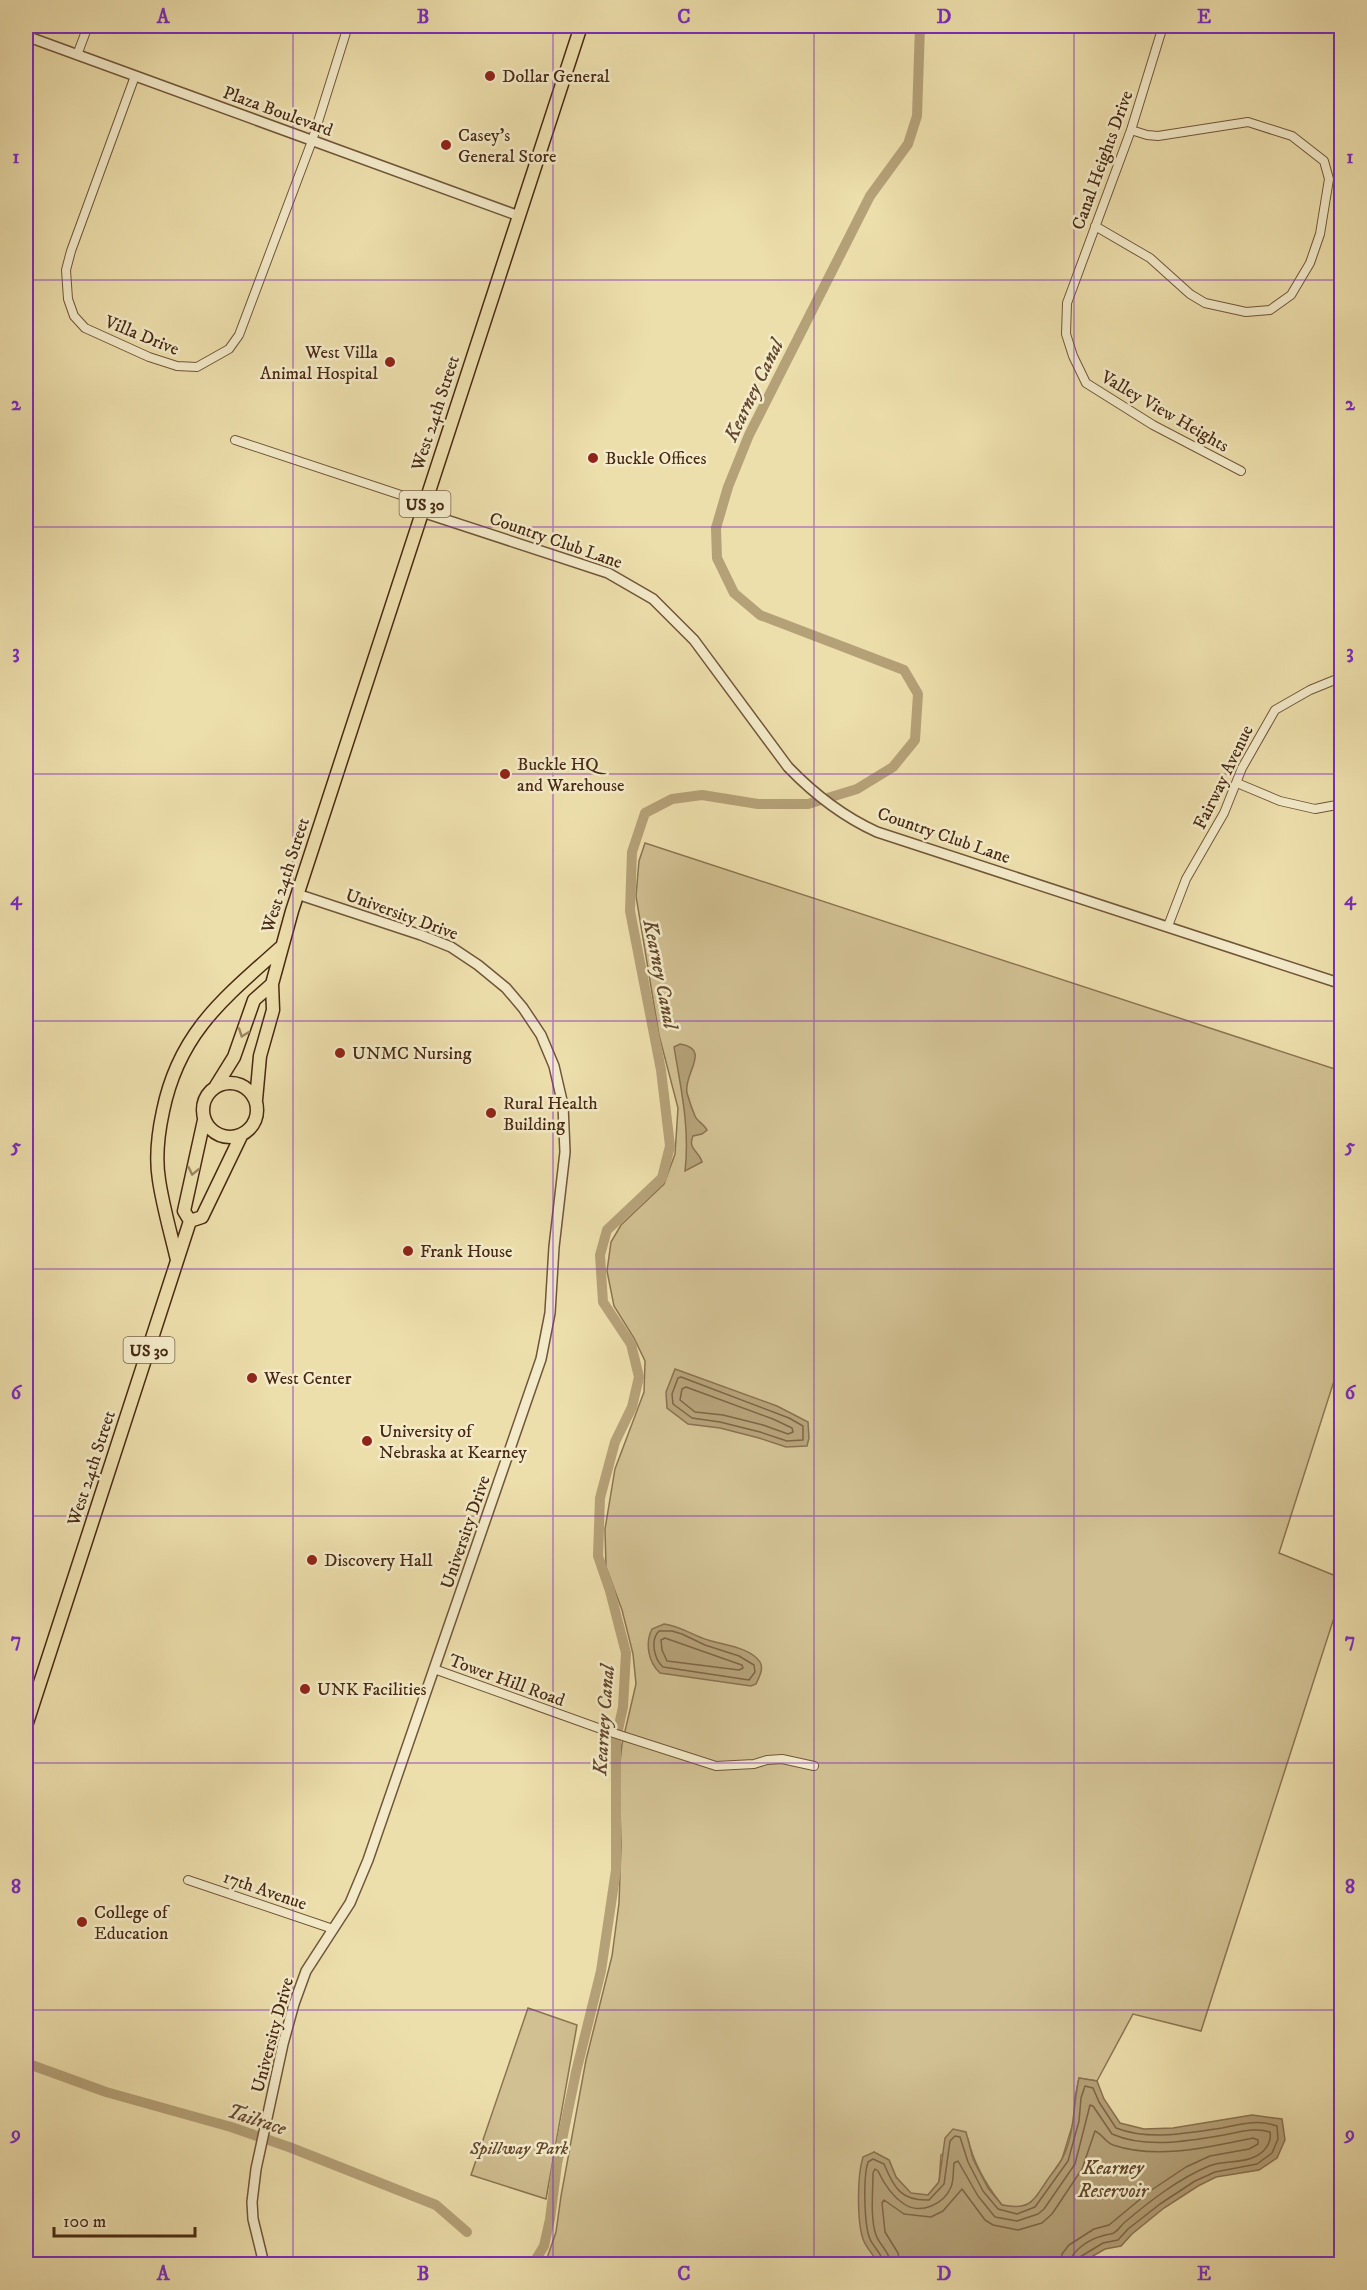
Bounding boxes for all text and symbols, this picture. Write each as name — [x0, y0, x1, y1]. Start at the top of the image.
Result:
text: A — [156, 5, 171, 30]
text: B — [417, 5, 429, 30]
text: C — [677, 5, 691, 30]
text: D — [937, 5, 952, 30]
text: E — [1197, 5, 1211, 30]
place label: Dollar General — [502, 66, 610, 88]
marker: Dollar General — [483, 69, 497, 83]
street label: Plaza Boulevard — [220, 82, 336, 142]
street label: Canal Heights Drive — [1068, 88, 1138, 233]
place label: Casey's General Store — [458, 125, 557, 168]
marker: Casey's General Store — [439, 138, 453, 152]
text: 1 — [12, 145, 20, 170]
text: 1 — [1346, 145, 1354, 170]
street label: Villa Drive — [100, 311, 182, 361]
water label: Kearney Canal — [718, 334, 791, 447]
place label: West Villa Animal Hospital — [260, 342, 379, 385]
street label: West 24th Street — [407, 353, 465, 475]
marker: West Villa Animal Hospital — [383, 355, 397, 369]
street label: Valley View Heights — [1096, 366, 1232, 457]
text: 2 — [11, 392, 22, 417]
text: 2 — [1345, 392, 1356, 417]
place label: Buckle Offices — [605, 448, 706, 470]
marker: Buckle Offices — [586, 451, 600, 465]
road number: US 30 — [400, 491, 450, 517]
street label: Country Club Lane — [486, 508, 625, 574]
text: 3 — [12, 640, 20, 665]
text: 3 — [1346, 640, 1354, 665]
street label: Fairway Avenue — [1189, 722, 1259, 833]
place label: Buckle HQ and Warehouse — [517, 754, 624, 797]
marker: Buckle HQ and Warehouse — [498, 767, 512, 781]
street label: Country Club Lane — [874, 803, 1013, 869]
street label: West 24th Street — [257, 815, 315, 937]
street label: University Drive — [342, 884, 461, 946]
text: 4 — [10, 887, 23, 912]
text: 4 — [1344, 887, 1357, 912]
water label: Kearney Canal — [636, 917, 683, 1033]
one-way arrow — [237, 1027, 250, 1038]
place label: UNMC Nursing — [352, 1043, 472, 1065]
marker: UNMC Nursing — [333, 1046, 347, 1060]
place label: Rural Health Building — [503, 1093, 598, 1136]
marker: Rural Health Building — [484, 1106, 498, 1120]
text: 5 — [10, 1134, 21, 1159]
text: 5 — [1344, 1134, 1355, 1159]
one-way arrow — [187, 1166, 200, 1176]
place label: Frank House — [420, 1241, 512, 1263]
marker: Frank House — [401, 1244, 415, 1258]
road number: US 30 — [124, 1337, 174, 1363]
place label: West Center — [263, 1368, 352, 1390]
marker: West Center — [245, 1371, 259, 1385]
text: 6 — [11, 1381, 23, 1406]
text: 6 — [1345, 1381, 1357, 1406]
street label: West 24th Street — [63, 1408, 121, 1530]
place label: University of Nebraska at Kearney — [379, 1421, 527, 1464]
marker: University of Nebraska at Kearney — [360, 1434, 374, 1448]
street label: University Drive — [436, 1473, 496, 1592]
place label: Discovery Hall — [324, 1550, 433, 1572]
marker: Discovery Hall — [305, 1553, 319, 1567]
text: 7 — [11, 1628, 21, 1653]
text: 7 — [1345, 1628, 1355, 1653]
street label: Tower Hill Road — [446, 1650, 568, 1712]
water label: Kearney Canal — [588, 1662, 621, 1777]
place label: UNK Facilities — [317, 1679, 427, 1701]
marker: UNK Facilities — [298, 1682, 312, 1696]
street label: 17th Avenue — [220, 1866, 309, 1916]
text: 8 — [11, 1875, 21, 1900]
text: 8 — [1345, 1875, 1355, 1900]
place label: College of Education — [94, 1902, 171, 1945]
marker: College of Education — [75, 1915, 89, 1929]
street label: University Drive — [247, 1975, 299, 2095]
water label: Tailrace — [224, 2099, 290, 2142]
text: 9 — [9, 2122, 21, 2147]
text: 9 — [1343, 2122, 1355, 2147]
park label: Spillway Park — [469, 2138, 569, 2160]
water label: Kearney Reservoir — [1077, 2156, 1150, 2204]
scale bar — [54, 2200, 195, 2238]
text: 100 m — [63, 2211, 106, 2233]
text: A — [156, 2262, 171, 2287]
text: B — [417, 2262, 429, 2287]
text: C — [677, 2262, 691, 2287]
text: D — [937, 2262, 952, 2287]
text: E — [1197, 2262, 1211, 2287]

